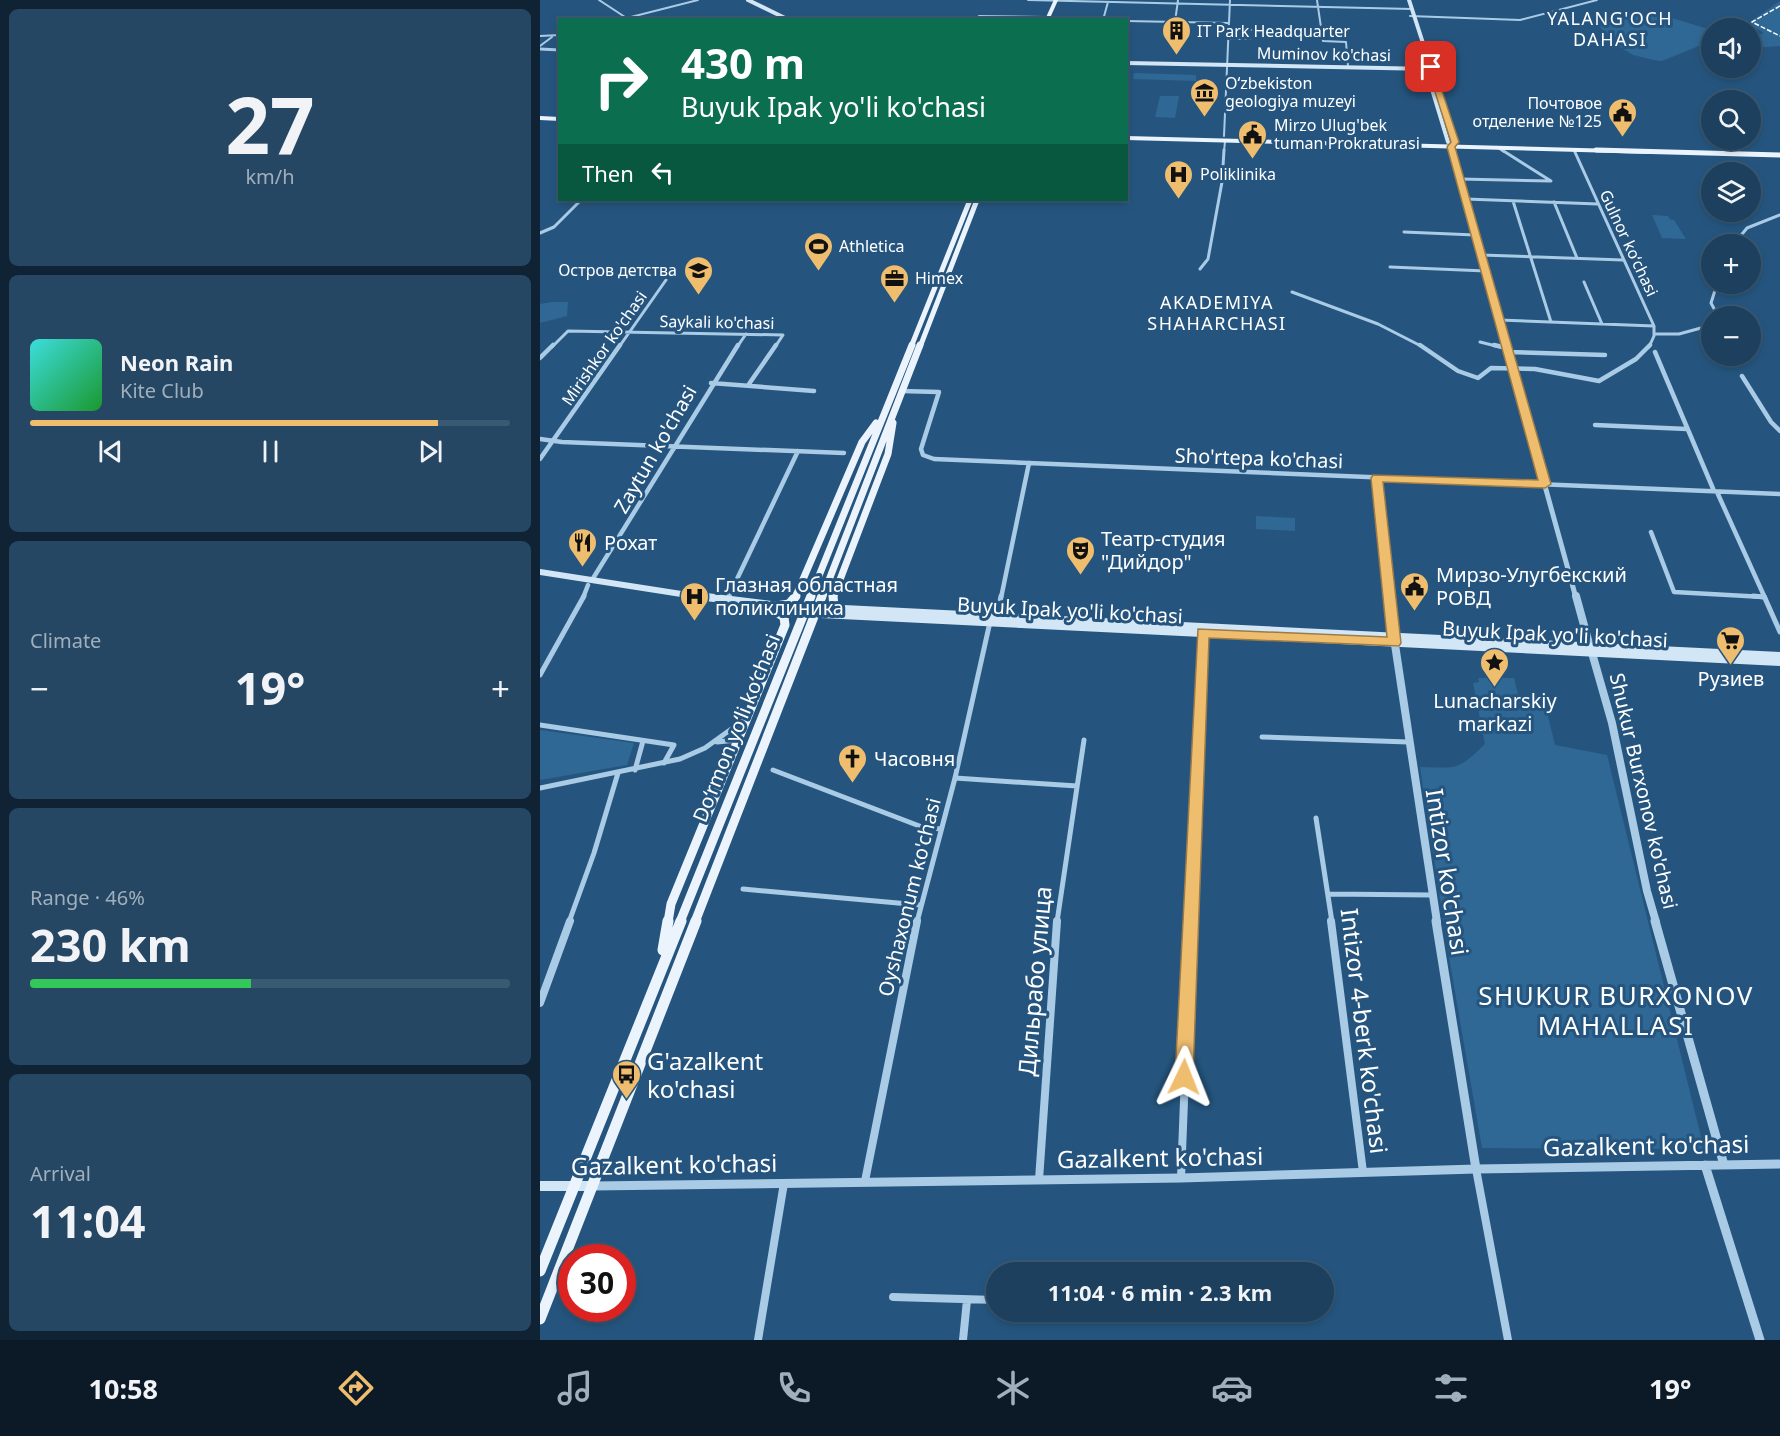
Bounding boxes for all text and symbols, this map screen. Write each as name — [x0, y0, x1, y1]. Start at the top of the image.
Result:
district label: YALANG'OCH DAHASI — [1547, 6, 1673, 51]
building icon: IT Park Headquarter — [1160, 15, 1192, 57]
map controls — [1701, 18, 1761, 366]
button: sound — [1701, 18, 1761, 78]
place label: IT Park Headquarter — [1197, 20, 1350, 42]
text: 430 m — [681, 34, 805, 91]
pin — [1405, 41, 1456, 92]
icon: right — [582, 42, 660, 120]
street label: Muminov ko'chasi — [1257, 42, 1391, 66]
icon: arrive — [1414, 50, 1447, 83]
text: 27 — [225, 71, 315, 177]
place label: Oʻzbekiston geologiya muzeyi — [1225, 72, 1356, 112]
museum icon: Oʻzbekiston geologiya muzeyi — [1188, 76, 1220, 118]
text: Buyuk Ipak yo'li ko'chasi — [681, 88, 986, 125]
button: search — [1701, 90, 1761, 150]
place label: Почтовое отделение №125 — [1473, 92, 1602, 132]
public building icon: Почтовое отделение №125 — [1607, 96, 1639, 138]
place label: Mirzo Ulug'bek tuman Prokraturasi — [1274, 114, 1420, 154]
public building icon: Mirzo Ulug'bek tuman Prokraturasi — [1237, 118, 1269, 160]
icon: left — [646, 156, 679, 189]
text: Then — [582, 158, 634, 188]
hospital icon: Poliklinika — [1163, 158, 1195, 200]
button: layers — [1701, 162, 1761, 222]
text: km/h — [245, 163, 295, 190]
place label: Poliklinika — [1200, 163, 1276, 185]
street label: Gulnor koʻchasi — [1595, 186, 1663, 300]
sports icon: Athletica — [802, 230, 834, 272]
button: + — [1701, 234, 1761, 294]
place label: Athletica — [839, 235, 905, 257]
school or university icon: Остров детства — [682, 254, 714, 296]
place label: Остров детства — [558, 259, 677, 281]
office icon: Himex — [878, 262, 910, 304]
place label: Himex — [915, 267, 964, 289]
street label: Mirishkor ko'chasi — [556, 286, 652, 410]
district label: AKADEMIYA SHAHARCHASI — [1147, 290, 1287, 335]
button: − — [1701, 306, 1761, 366]
street label: Saykali ko'chasi — [659, 310, 775, 334]
text: Neon Rain — [120, 347, 233, 377]
text: Kite Club — [120, 377, 204, 404]
street label: Zaytun ko'chasi — [607, 380, 703, 518]
icon: previous — [94, 435, 127, 468]
icon: pause — [254, 435, 287, 468]
icon: next — [414, 435, 447, 468]
street label: Sho'rtepa ko'chasi — [1174, 442, 1344, 474]
place label: Театр-студия "Дийдор" — [1101, 525, 1226, 575]
restaurant icon: Рохат — [567, 526, 599, 568]
place label: Рохат — [604, 529, 657, 556]
theatre icon: Театр-студия "Дийдор" — [1064, 534, 1096, 576]
place label: Мирзо-Улугбекский РОВД — [1436, 561, 1627, 611]
public building icon: Мирзо-Улугбекский РОВД — [1399, 570, 1431, 612]
place label: Глазная областная поликлиника — [715, 571, 898, 621]
hospital icon: Глазная областная поликлиника — [678, 580, 710, 622]
street label: Buyuk Ipak yo'li ko'chasi — [956, 591, 1184, 629]
street label: Buyuk Ipak yo'li ko'chasi — [1441, 615, 1669, 653]
supermarket icon: Рузиев — [1715, 624, 1747, 666]
text: Climate — [30, 627, 101, 654]
street label: Do‘rmon yo‘li ko‘chasi — [686, 630, 786, 826]
place icon: Lunacharskiy markazi — [1479, 646, 1511, 688]
text: 19° — [235, 657, 305, 718]
place label: Рузиев — [1698, 665, 1764, 692]
text: − — [30, 666, 49, 711]
text: + — [491, 666, 510, 711]
street label: Shukur Burxonov ko'chasi — [1604, 670, 1684, 912]
place label: Lunacharskiy markazi — [1433, 687, 1558, 737]
church icon: Часовня — [837, 742, 869, 784]
place label: Часовня — [874, 745, 955, 772]
street label: Intizor ko'chasi — [1419, 786, 1477, 958]
street label: Oyshaxonum ko'chasi — [871, 795, 947, 999]
text: Range · 46% — [30, 884, 145, 911]
street label: Дильрабо улица — [1009, 885, 1059, 1077]
street label: Intizor 4-berk ko'chasi — [1334, 906, 1396, 1156]
text: 230 km — [30, 914, 191, 975]
district label: SHUKUR BURXONOV MAHALLASI — [1478, 977, 1754, 1043]
place label: G'azalkent ko'chasi — [647, 1044, 763, 1105]
position arrow — [1152, 1045, 1216, 1109]
bus stop icon: G'azalkent ko'chasi — [610, 1058, 642, 1100]
street label: Gazalkent ko'chasi — [1542, 1127, 1750, 1163]
street label: Gazalkent ko'chasi — [1056, 1139, 1264, 1175]
street label: Gazalkent ko'chasi — [570, 1146, 778, 1182]
text: Arrival — [30, 1160, 91, 1187]
text: 11:04 — [30, 1190, 146, 1251]
speed limit sign: 30 — [558, 1244, 636, 1322]
text: 11:04 · 6 min · 2.3 km — [1048, 1277, 1272, 1307]
icon: directions — [335, 1367, 377, 1409]
icon: music — [554, 1367, 596, 1409]
icon: phone — [773, 1367, 815, 1409]
icon: climate — [992, 1367, 1034, 1409]
icon: car — [1211, 1367, 1253, 1409]
icon: filters — [1430, 1367, 1472, 1409]
text: 10:58 — [89, 1370, 158, 1407]
text: 19° — [1649, 1370, 1691, 1407]

